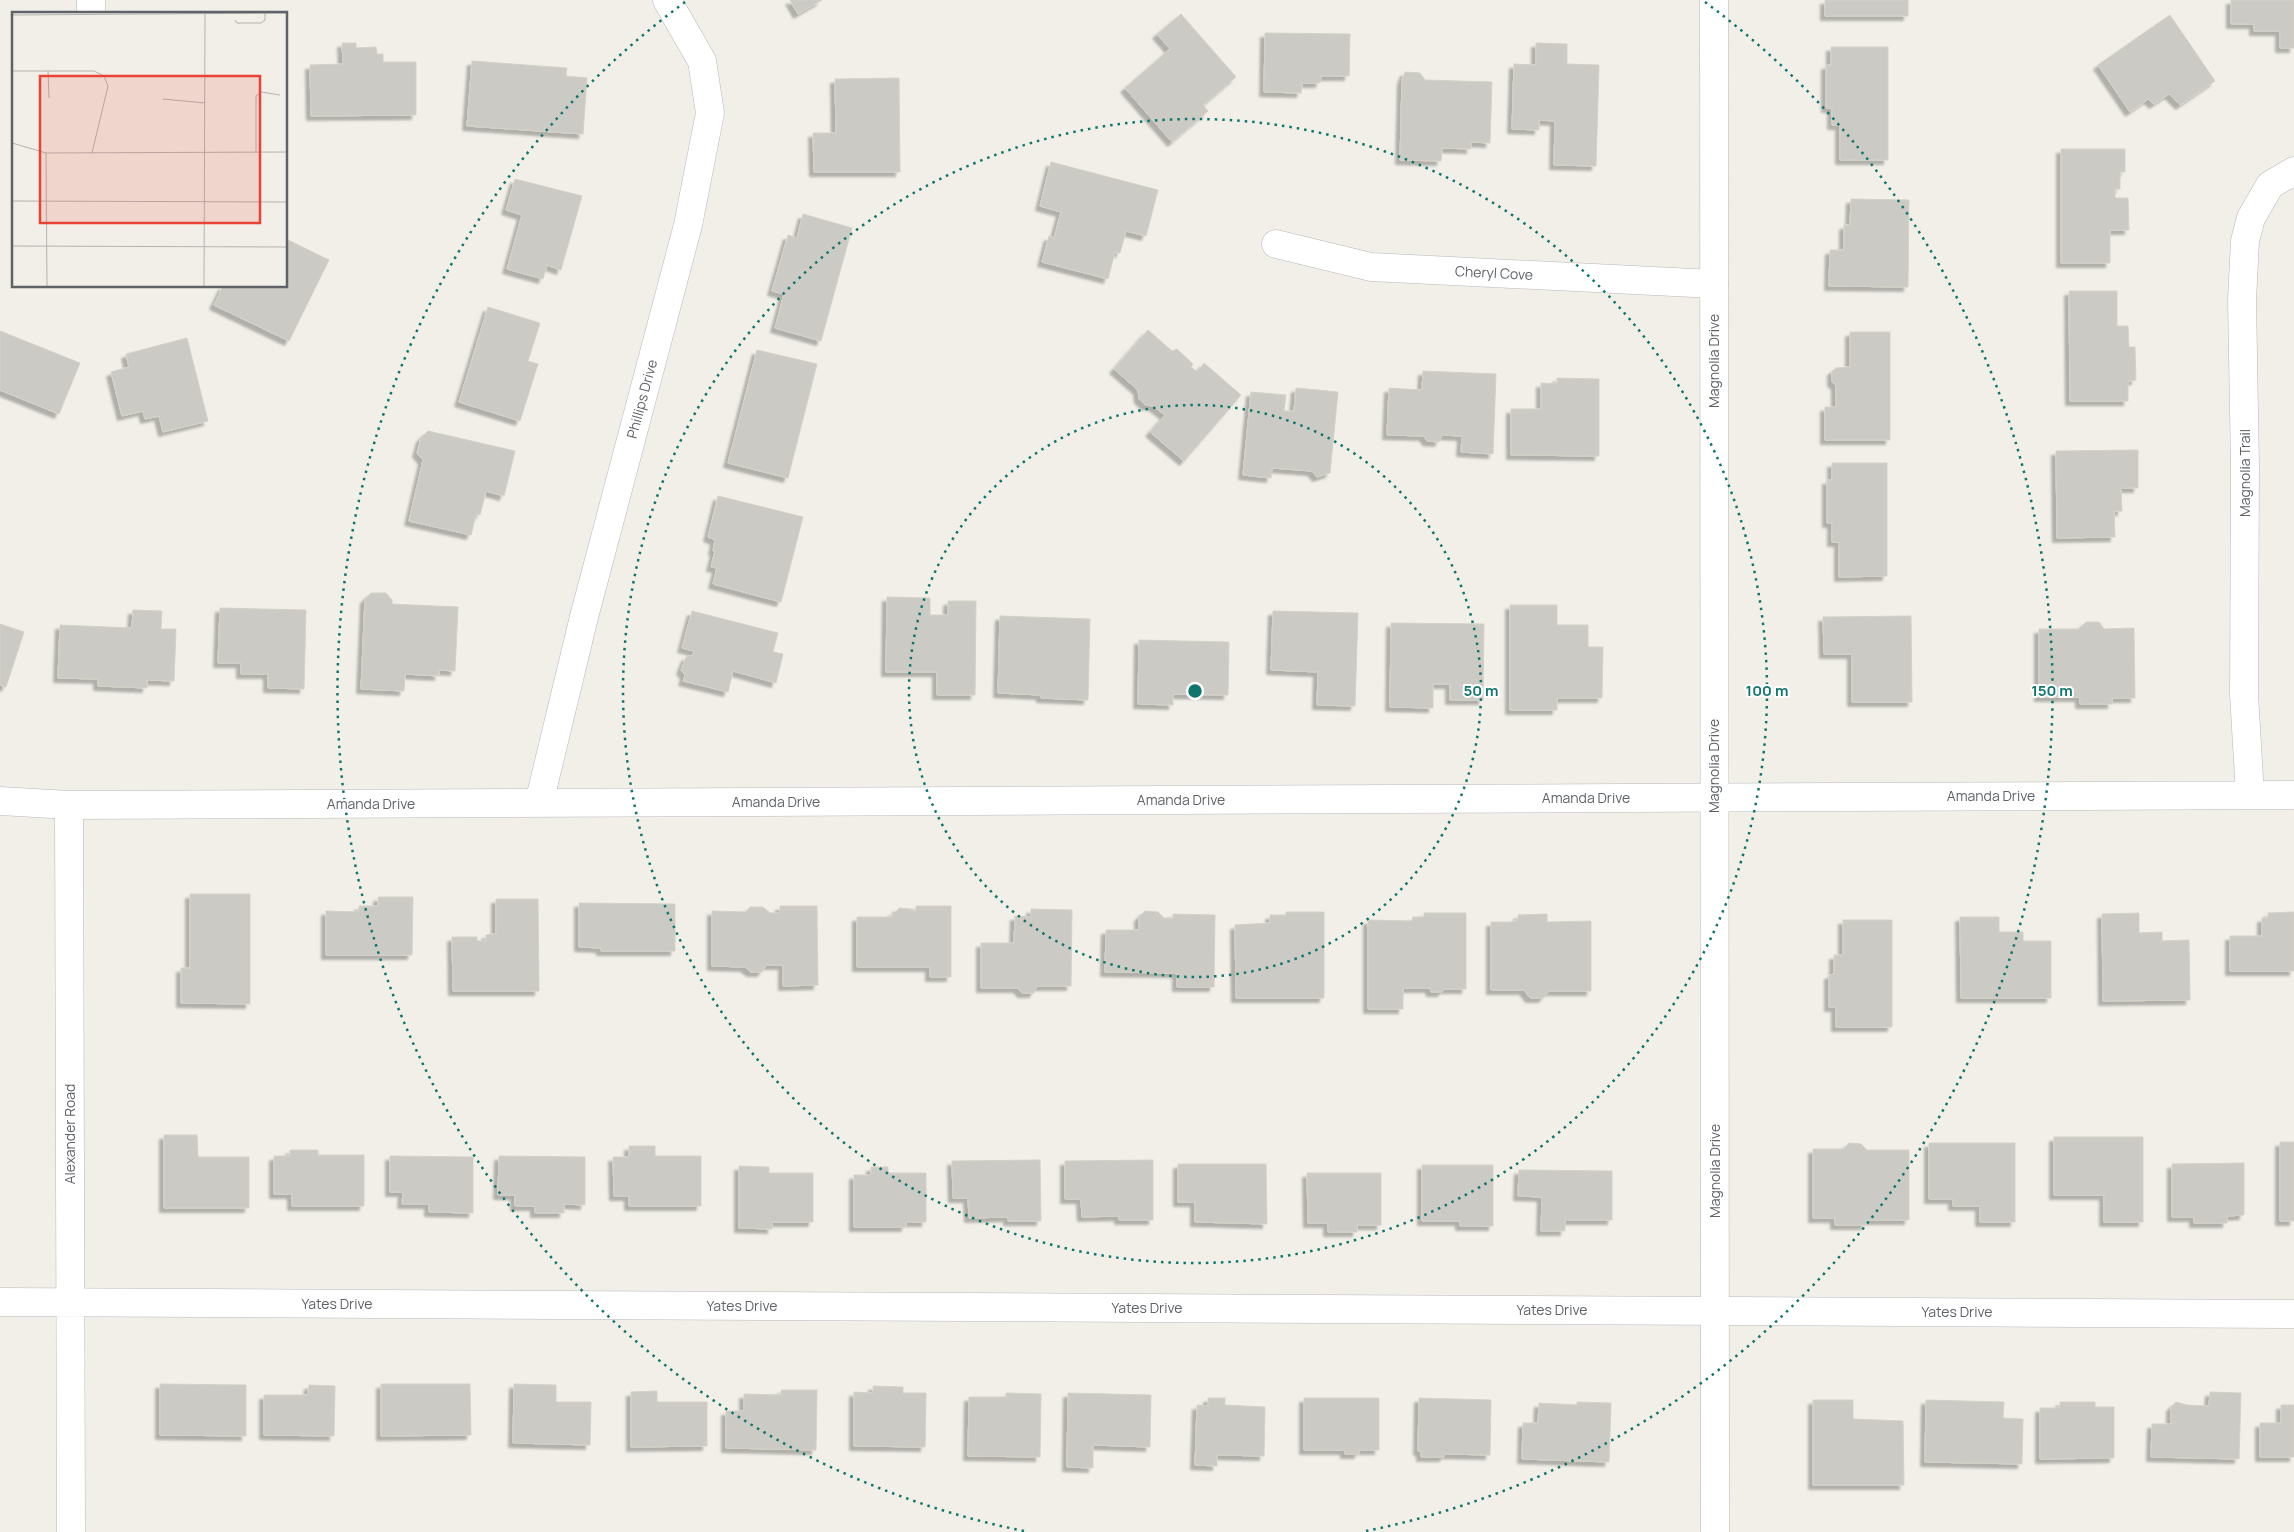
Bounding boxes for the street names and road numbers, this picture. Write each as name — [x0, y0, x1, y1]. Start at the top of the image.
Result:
street label: Cheryl Cove — [1455, 261, 1533, 284]
street label: Magnolia Drive — [1704, 314, 1723, 408]
street label: Phillips Drive — [622, 357, 661, 440]
street label: Magnolia Trail — [2235, 429, 2254, 517]
street label: Magnolia Drive — [1704, 719, 1723, 813]
street label: Amanda Drive — [1947, 786, 2035, 805]
street label: Amanda Drive — [1542, 788, 1630, 807]
street label: Amanda Drive — [1137, 790, 1225, 809]
street label: Amanda Drive — [732, 792, 820, 811]
street label: Amanda Drive — [327, 794, 415, 813]
street label: Alexander Road — [60, 1084, 79, 1184]
street label: Magnolia Drive — [1705, 1124, 1724, 1218]
street label: Yates Drive — [302, 1294, 372, 1313]
street label: Yates Drive — [707, 1296, 777, 1315]
street label: Yates Drive — [1112, 1298, 1182, 1317]
street label: Yates Drive — [1517, 1300, 1587, 1319]
street label: Yates Drive — [1922, 1302, 1992, 1321]

